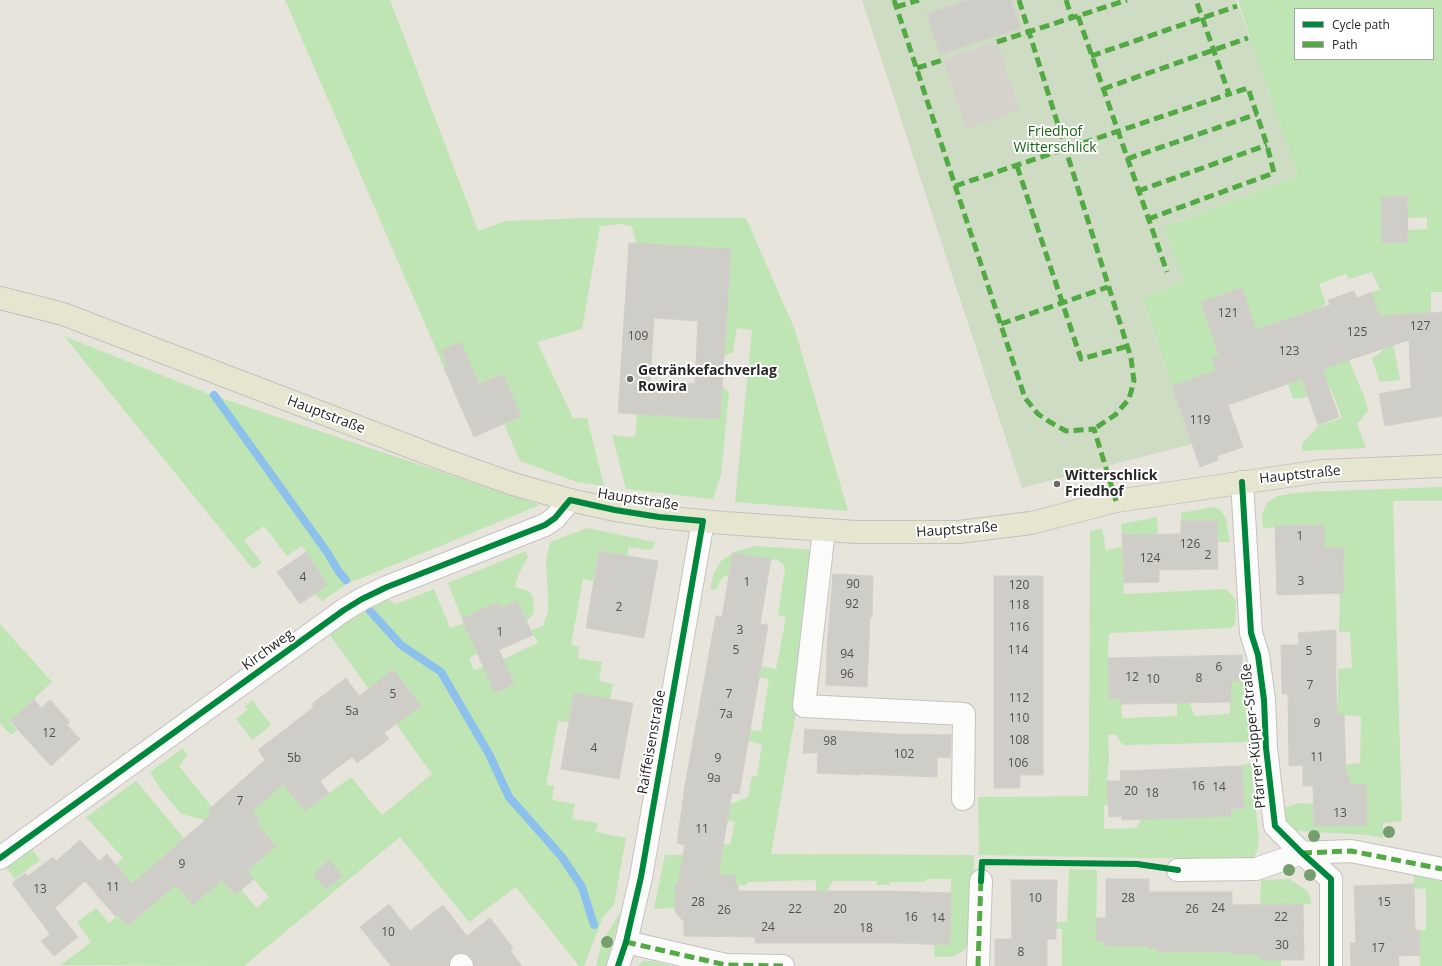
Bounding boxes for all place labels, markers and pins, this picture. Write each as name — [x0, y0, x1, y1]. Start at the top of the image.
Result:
place label: Getränkefachverlag Rowira — [638, 363, 777, 396]
marker: Getränkefachverlag Rowira — [625, 374, 635, 384]
place label: Witterschlick Friedhof — [1065, 468, 1157, 500]
marker: Witterschlick Friedhof — [1052, 479, 1062, 489]

